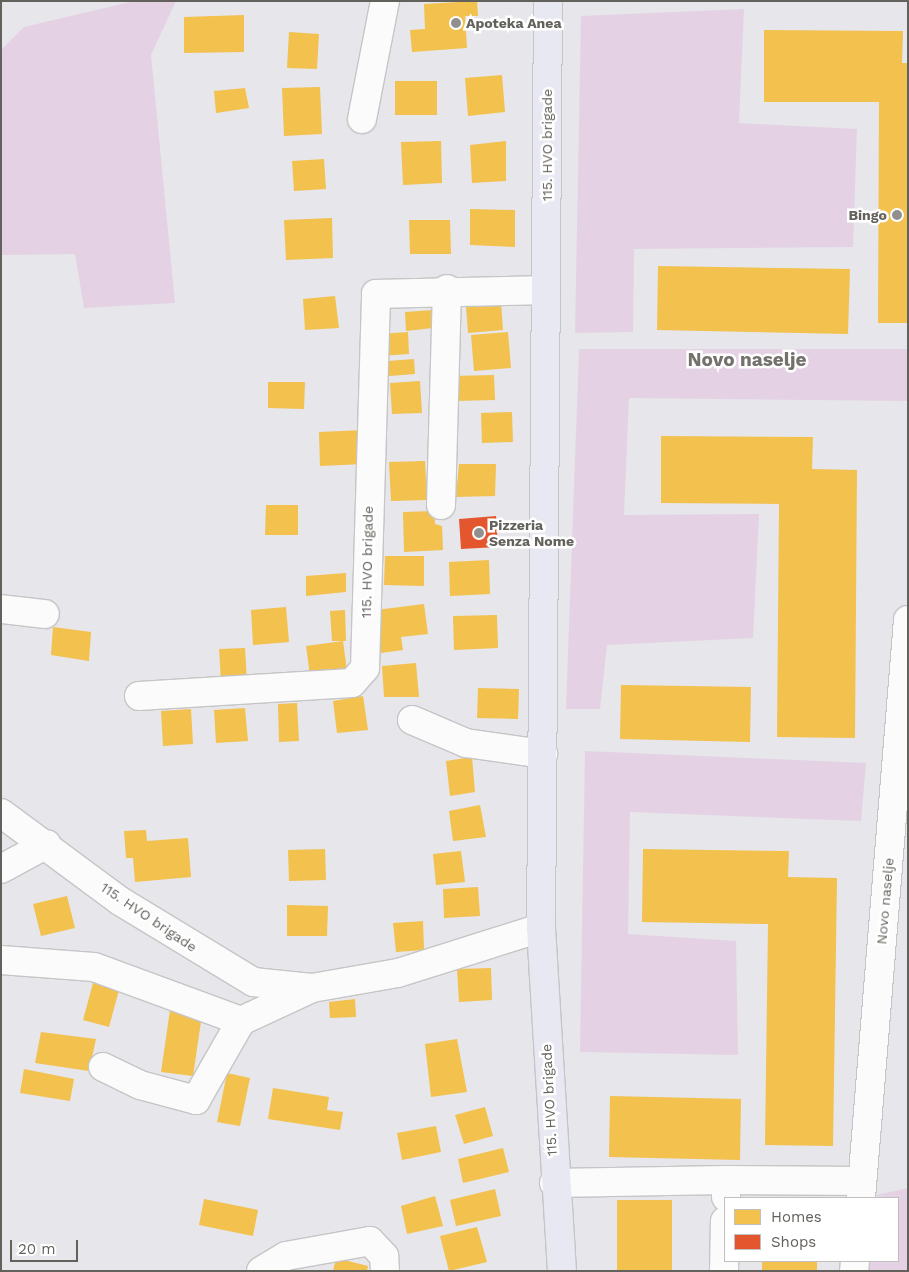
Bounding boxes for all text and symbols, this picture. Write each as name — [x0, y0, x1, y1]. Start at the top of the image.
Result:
place label: Apoteka Anea — [466, 15, 562, 31]
marker: Apoteka Anea — [450, 17, 462, 29]
street label: 115. HVO brigade — [539, 89, 555, 201]
place label: Bingo — [848, 207, 887, 223]
marker: Bingo — [891, 209, 903, 221]
district label: Novo naselje — [687, 349, 807, 371]
street label: 115. HVO brigade — [358, 506, 376, 618]
place label: Pizzeria Senza Nome — [489, 517, 574, 550]
marker: Pizzeria Senza Nome — [473, 527, 485, 539]
street label: Novo naselje — [873, 857, 897, 945]
street label: 115. HVO brigade — [98, 879, 200, 955]
street label: 115. HVO brigade — [538, 1043, 560, 1157]
legend — [724, 1197, 899, 1262]
text: Homes — [771, 1208, 822, 1226]
scale bar — [12, 1230, 80, 1262]
text: Shops — [771, 1233, 816, 1251]
text: 20 m — [18, 1240, 56, 1258]

